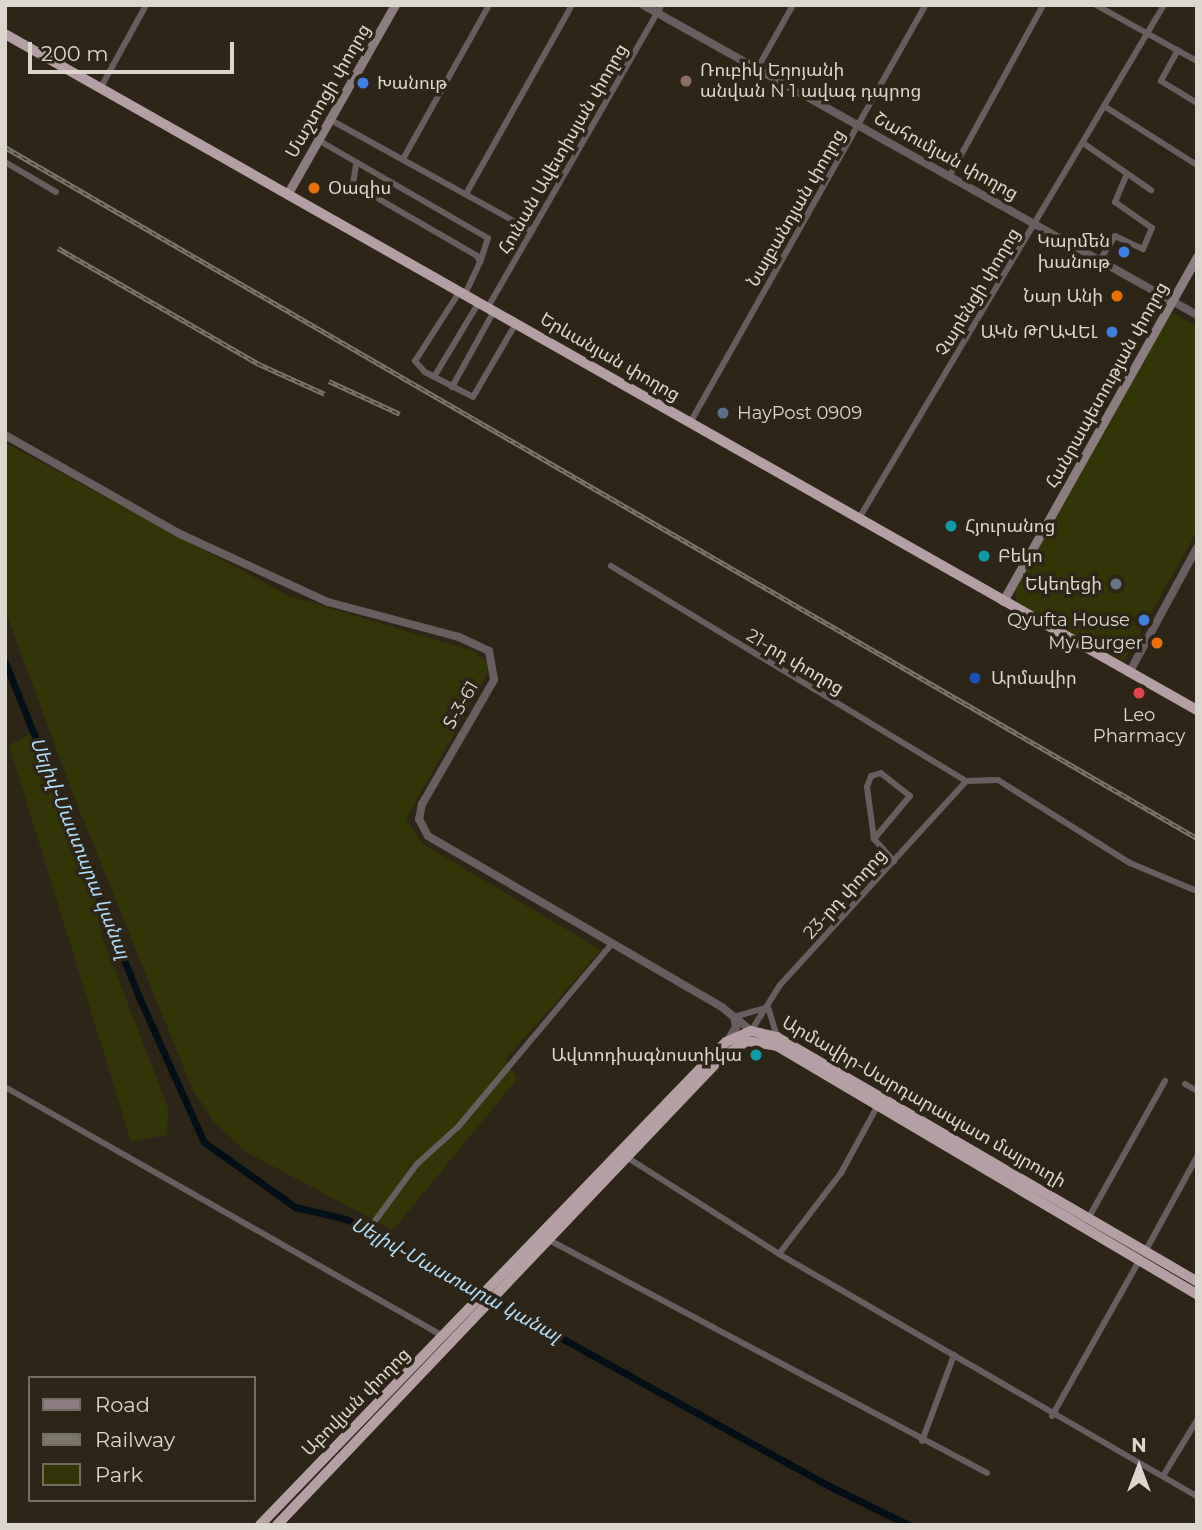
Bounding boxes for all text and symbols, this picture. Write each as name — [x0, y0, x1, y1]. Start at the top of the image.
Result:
street label: Մաշտոցի փողոց — [281, 20, 375, 162]
scale bar — [32, 28, 238, 72]
street label: Հունան Ավետիսյան փողոց — [494, 40, 632, 258]
text: 200 m — [41, 41, 108, 66]
place label: Ռուբիկ Եղոյանի անվան N 1 ավագ դպրոց — [700, 60, 921, 102]
place label: Խանութ — [377, 72, 447, 94]
marker: Ռուբիկ Եղոյանի անվան N 1 ավագ դպրոց — [678, 73, 694, 89]
marker: Խանութ — [355, 75, 371, 91]
street label: Շահումյան փողոց — [870, 107, 1022, 205]
street label: Նալբանդյան փողոց — [742, 126, 850, 290]
place label: Օազիս — [328, 177, 391, 199]
marker: Օազիս — [306, 180, 322, 196]
street label: Չարենցի փողոց — [931, 224, 1025, 360]
place label: Կարմեն խանութ — [1037, 231, 1110, 274]
marker: Կարմեն խանութ — [1116, 244, 1132, 260]
street label: Հանրապետության փողոց — [1041, 278, 1173, 492]
place label: Նար Անի — [1023, 285, 1103, 307]
marker: Նար Անի — [1109, 288, 1125, 304]
street label: Երևանյան փողոց — [536, 308, 684, 406]
place label: ԱԿՆ ԹՐԱՎԵԼ — [980, 321, 1098, 343]
marker: ԱԿՆ ԹՐԱՎԵԼ — [1104, 324, 1120, 340]
place label: HayPost 0909 — [737, 402, 862, 424]
marker: HayPost 0909 — [715, 405, 731, 421]
place label: Հյուրանոց — [965, 515, 1055, 537]
marker: Հյուրանոց — [943, 518, 959, 534]
place label: Բեկո — [998, 545, 1043, 567]
marker: Բեկո — [976, 548, 992, 564]
place label: Եկեղեցի — [1025, 573, 1102, 595]
marker: Եկեղեցի — [1108, 576, 1124, 592]
place label: Qyufta House — [1007, 609, 1130, 631]
marker: Qyufta House — [1136, 612, 1152, 628]
street label: 21-րդ փողոց — [742, 624, 848, 700]
place label: My Burger — [1048, 632, 1143, 654]
marker: My Burger — [1149, 635, 1165, 651]
place label: Արմավիր — [991, 667, 1077, 689]
marker: Արմավիր — [965, 668, 985, 688]
street label: Տ-3-61 — [439, 677, 483, 733]
marker: Leo Pharmacy — [1129, 683, 1149, 703]
place label: Leo Pharmacy — [1093, 705, 1185, 748]
water label: Սելիվ֊Մաստարա կանալ — [25, 734, 135, 962]
street label: 23-րդ փողոց — [799, 845, 891, 943]
street label: Արմավիր-Սարդարապատ մայրուղի — [778, 1012, 1070, 1192]
place label: Ավտոդիագնոստիկա — [551, 1044, 742, 1066]
marker: Ավտոդիագնոստիկա — [748, 1047, 764, 1063]
water label: Սելիվ֊Մաստարա կանալ — [347, 1213, 565, 1347]
street label: Աբովյան փողոց — [297, 1343, 415, 1461]
legend — [28, 1376, 256, 1502]
text: Road — [95, 1392, 150, 1417]
text: Railway — [95, 1427, 175, 1452]
north arrow — [1104, 1432, 1174, 1502]
text: N — [1131, 1434, 1147, 1457]
text: Park — [95, 1462, 143, 1487]

